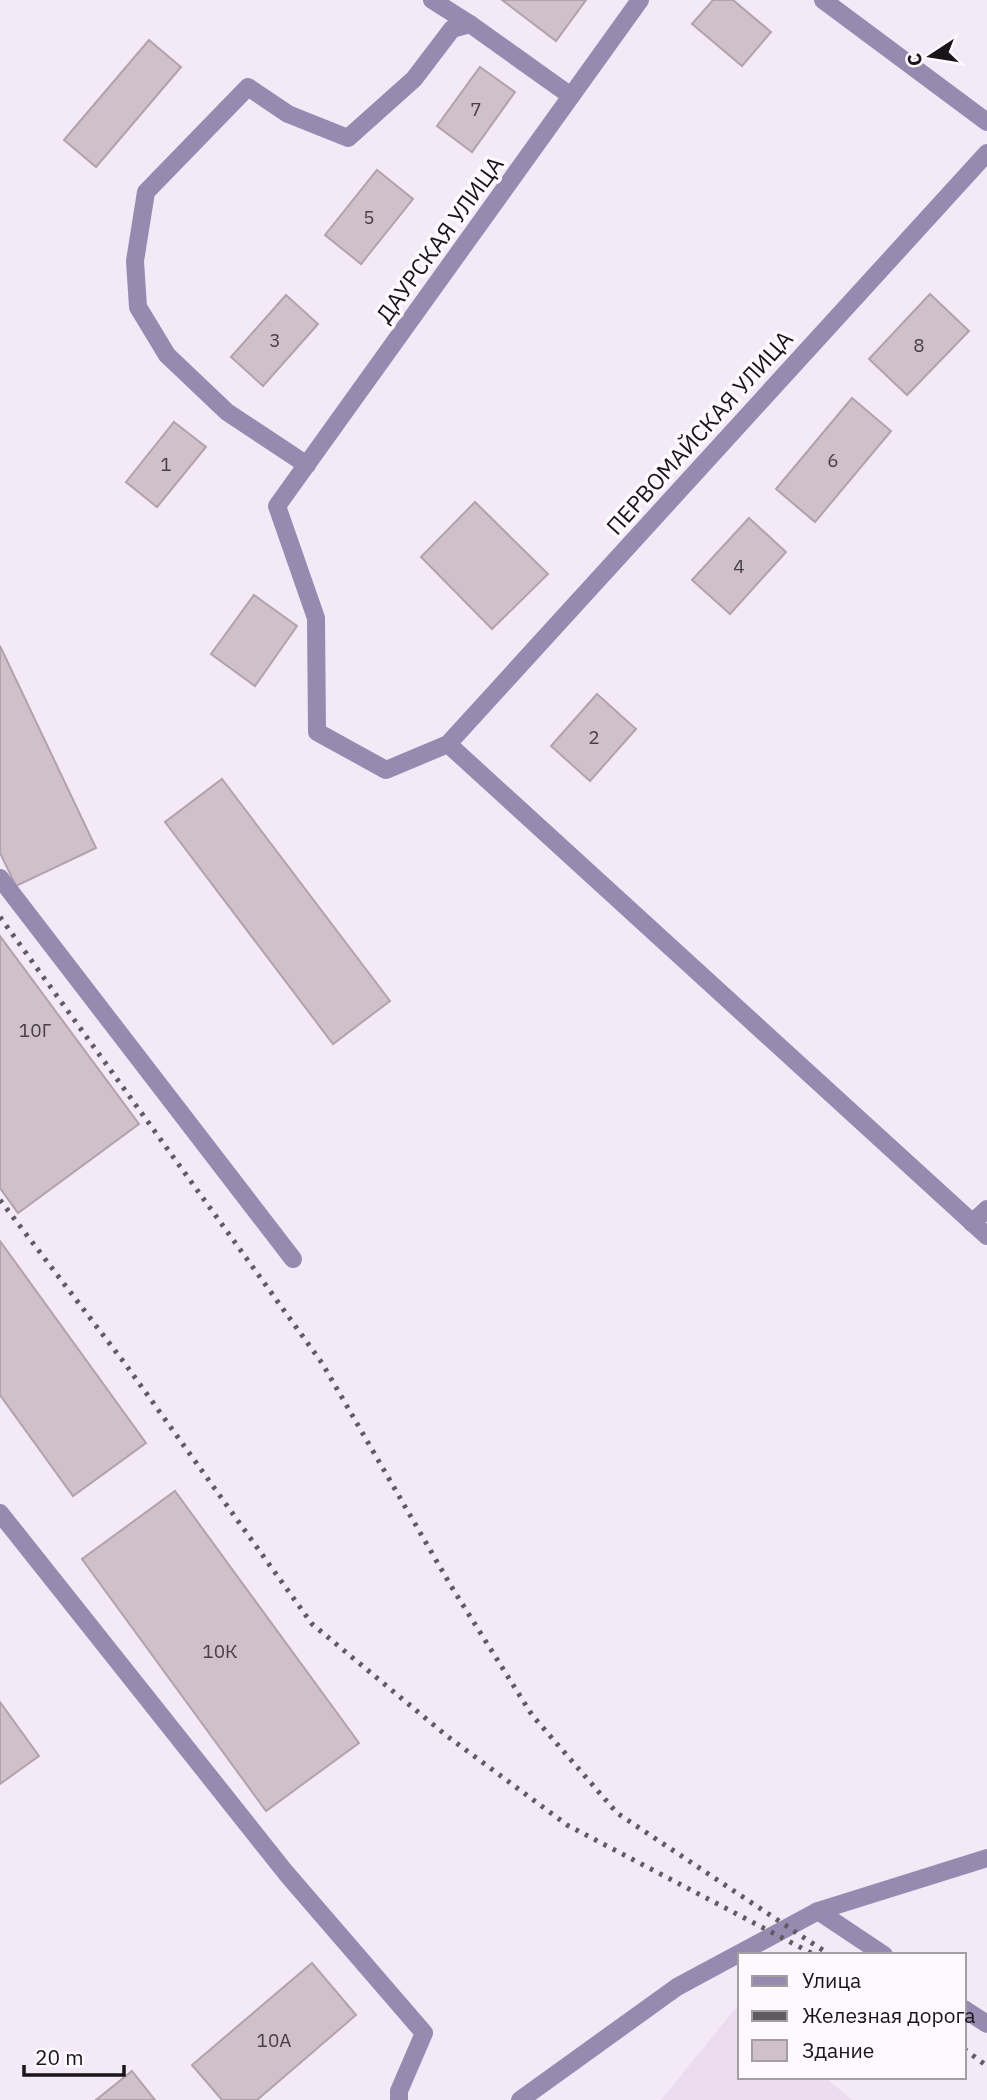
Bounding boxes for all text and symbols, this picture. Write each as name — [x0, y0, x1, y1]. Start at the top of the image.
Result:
north arrow — [896, 21, 966, 91]
text: С — [901, 51, 927, 68]
house number: 7 — [470, 97, 482, 121]
street label: ДАУРСКАЯ УЛИЦА — [368, 150, 510, 328]
house number: 5 — [363, 205, 375, 229]
street label: ПЕРВОМАЙСКАЯ УЛИЦА — [599, 323, 799, 540]
house number: 3 — [269, 328, 281, 352]
house number: 8 — [913, 333, 925, 357]
house number: 6 — [827, 448, 839, 472]
house number: 1 — [160, 452, 172, 476]
house number: 4 — [733, 554, 745, 578]
house number: 2 — [588, 725, 600, 749]
house number: 10Г — [19, 1018, 51, 1042]
house number: 10К — [202, 1639, 238, 1663]
legend — [738, 1953, 966, 2079]
text: Улица — [802, 1966, 861, 1994]
text: Железная дорога — [802, 2001, 975, 2029]
house number: 10А — [257, 2028, 291, 2052]
scale bar — [24, 2034, 124, 2078]
text: Здание — [802, 2036, 874, 2064]
text: 20 m — [35, 2043, 84, 2071]

